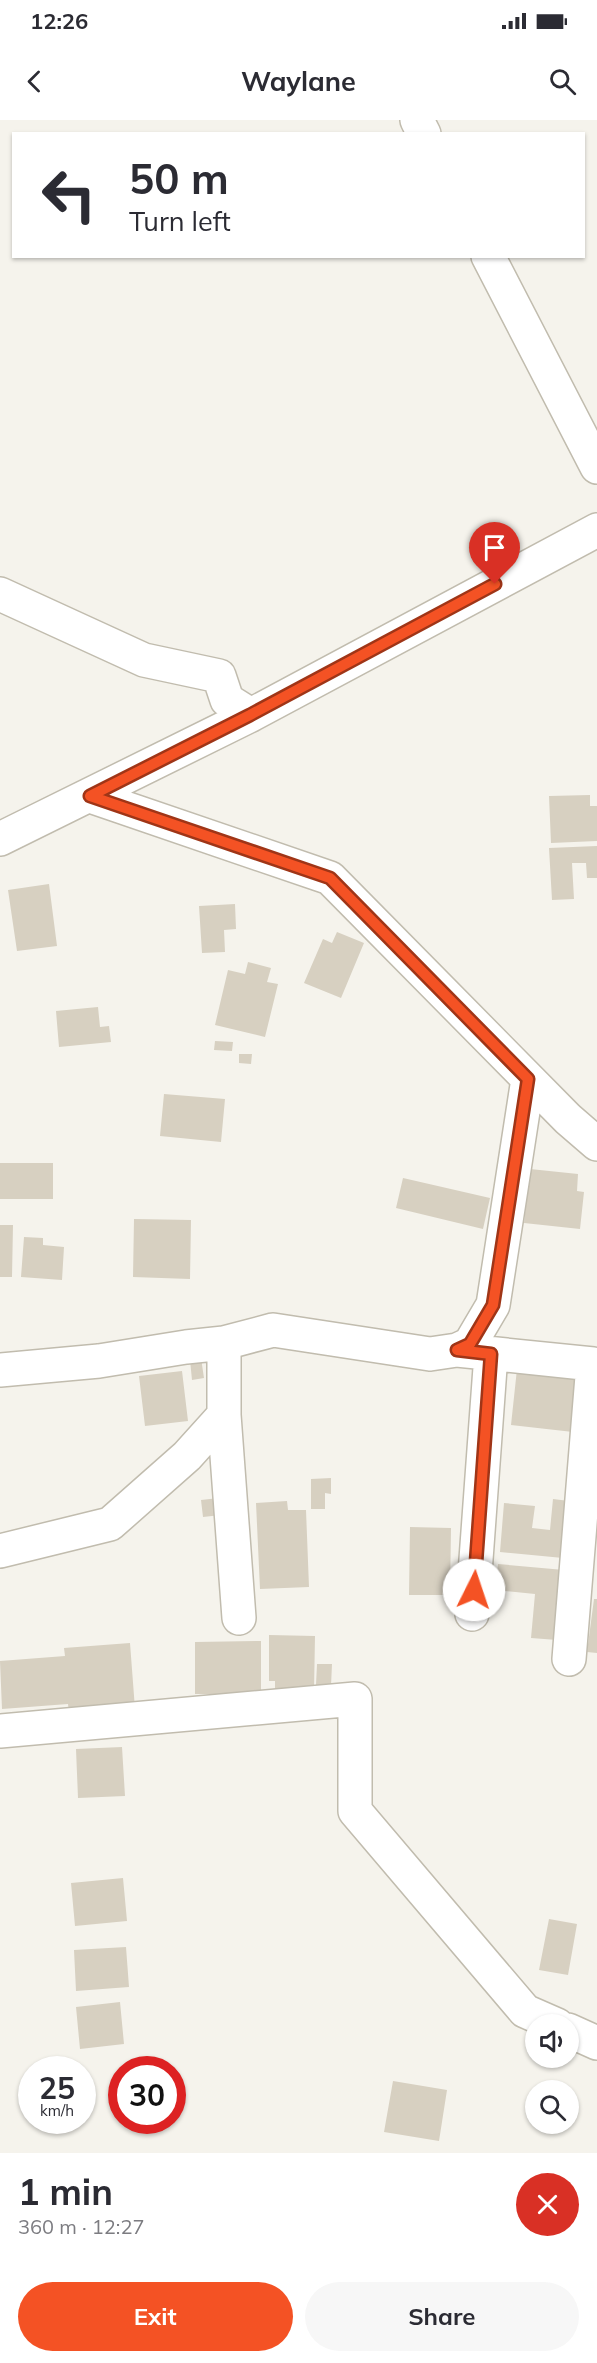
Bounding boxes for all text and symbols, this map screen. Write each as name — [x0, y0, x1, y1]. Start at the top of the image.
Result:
text: 12:26 — [30, 7, 88, 35]
text: Waylane — [241, 64, 356, 98]
icon: back — [18, 65, 51, 98]
icon: search — [546, 65, 579, 98]
text: 50 m — [129, 152, 229, 205]
icon: left — [30, 156, 108, 234]
text: Turn left — [129, 204, 231, 238]
pin — [469, 522, 520, 584]
icon: arrive — [478, 531, 511, 564]
position arrow — [442, 1558, 506, 1622]
map controls — [525, 2014, 579, 2134]
button: sound — [525, 2014, 579, 2068]
speed limit sign: 30 — [108, 2056, 186, 2134]
text: 25 — [39, 2069, 75, 2107]
button: search — [525, 2080, 579, 2134]
text: km/h — [40, 2101, 74, 2120]
text: 1 min — [18, 2169, 113, 2214]
button: close — [516, 2173, 579, 2236]
text: 360 m · 12:27 — [18, 2214, 144, 2239]
button: Exit — [18, 2282, 293, 2351]
button: Share — [305, 2282, 579, 2351]

